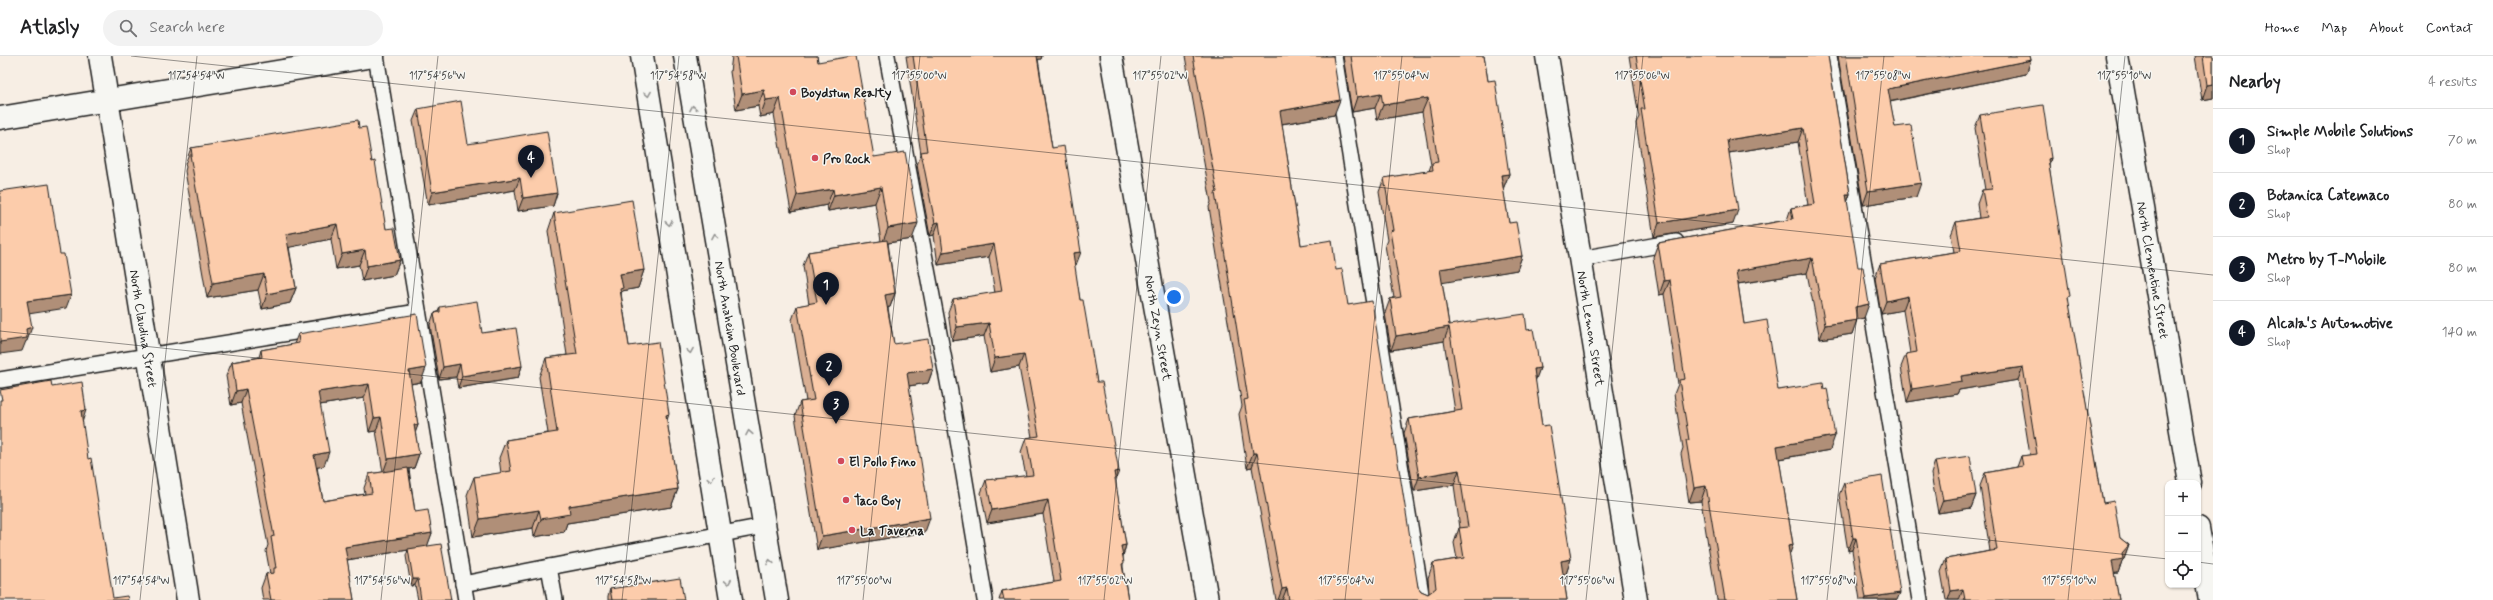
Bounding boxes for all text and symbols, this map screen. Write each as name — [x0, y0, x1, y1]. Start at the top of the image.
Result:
search box — [103, 10, 383, 46]
text: Atlasly — [20, 15, 79, 40]
icon: search — [117, 17, 139, 39]
text: Search here — [149, 18, 225, 38]
text: Home — [2265, 19, 2299, 37]
text: Map — [2321, 19, 2347, 37]
text: About — [2369, 19, 2404, 37]
text: Contact — [2426, 19, 2473, 37]
text: 117°54'54"W — [168, 69, 224, 83]
text: 117°54'56"W — [409, 69, 465, 83]
text: 117°54'58"W — [650, 69, 706, 83]
text: 117°55'00"W — [891, 69, 947, 83]
text: 117°55'02"W — [1133, 69, 1187, 83]
text: 117°55'04"W — [1373, 69, 1429, 83]
text: 117°55'06"W — [1614, 69, 1670, 83]
text: 117°55'08"W — [1856, 69, 1910, 83]
text: 117°55'10"W — [2097, 69, 2151, 83]
text: Nearby — [2229, 71, 2281, 93]
text: 4 results — [2428, 74, 2477, 91]
place label: Boydstun Realty — [801, 85, 892, 102]
marker: Boydstun Realty — [788, 87, 798, 97]
one-way arrow — [643, 91, 652, 98]
one-way arrow — [690, 105, 698, 111]
text: Simple Mobile Solutions — [2267, 122, 2413, 142]
text: 1 — [2239, 132, 2245, 149]
text: 70 m — [2448, 132, 2477, 149]
text: Shop — [2267, 142, 2291, 159]
pin: 4 — [518, 145, 544, 178]
place label: Pro Rock — [823, 151, 871, 168]
marker: Pro Rock — [810, 153, 820, 163]
text: Botanica Catemaco — [2267, 186, 2389, 206]
text: 2 — [2239, 196, 2245, 213]
text: 80 m — [2448, 196, 2477, 213]
street label: North Clementine Street — [2132, 200, 2172, 340]
text: Shop — [2267, 206, 2291, 223]
one-way arrow — [664, 220, 673, 226]
one-way arrow — [711, 233, 720, 239]
text: Metro by T-Mobile — [2267, 250, 2386, 270]
street label: North Anaheim Boulevard — [710, 260, 749, 397]
text: 3 — [2239, 260, 2245, 277]
text: 80 m — [2448, 260, 2477, 277]
street label: North Claudina Street — [125, 269, 161, 389]
street label: North Lemon Street — [1572, 270, 1608, 388]
text: Shop — [2267, 270, 2291, 287]
pin: 1 — [813, 272, 839, 305]
street label: North Zeyn Street — [1140, 274, 1175, 383]
your location — [1164, 287, 1184, 307]
text: Alcala's Automotive — [2267, 314, 2393, 334]
text: 4 — [2238, 324, 2246, 341]
text: 140 m — [2442, 324, 2477, 341]
text: Shop — [2267, 334, 2291, 351]
one-way arrow — [686, 348, 694, 354]
pin: 2 — [816, 353, 842, 386]
pin: 3 — [823, 391, 849, 424]
one-way arrow — [745, 430, 753, 436]
place label: El Pollo Fino — [849, 454, 917, 471]
marker: El Pollo Fino — [836, 456, 846, 466]
one-way arrow — [707, 476, 715, 482]
map controls — [2165, 480, 2201, 588]
button: + — [2165, 480, 2201, 516]
place label: Taco Boy — [854, 493, 901, 510]
marker: Taco Boy — [841, 495, 851, 505]
button: − — [2165, 516, 2201, 552]
place label: La Taverna — [860, 523, 924, 540]
marker: La Taverna — [847, 525, 857, 535]
button: locate — [2165, 552, 2201, 588]
one-way arrow — [766, 558, 775, 565]
text: 117°54'54"W — [113, 574, 169, 588]
text: 117°54'56"W — [354, 574, 410, 588]
text: 117°54'58"W — [595, 574, 651, 588]
text: 117°55'00"W — [836, 574, 892, 588]
text: 117°55'02"W — [1078, 574, 1132, 588]
text: 117°55'04"W — [1318, 574, 1374, 588]
text: 117°55'06"W — [1559, 574, 1615, 588]
text: 117°55'08"W — [1801, 574, 1855, 588]
text: 117°55'10"W — [2042, 574, 2096, 588]
one-way arrow — [724, 579, 732, 585]

